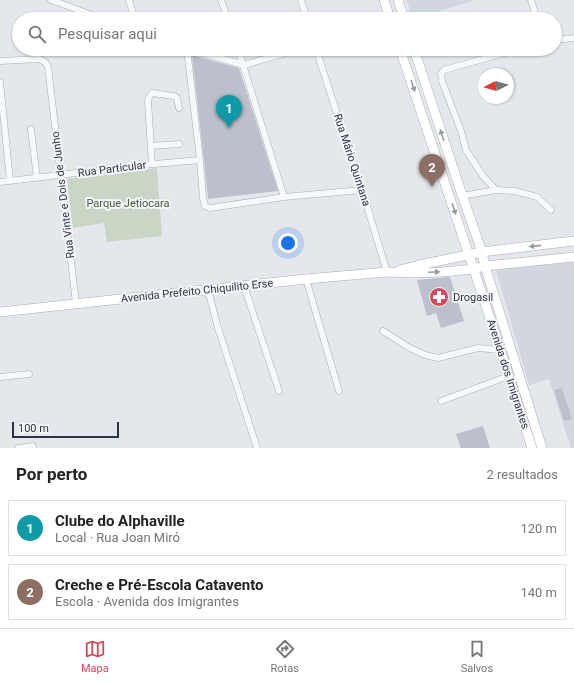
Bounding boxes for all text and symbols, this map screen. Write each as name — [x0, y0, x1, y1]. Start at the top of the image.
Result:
search box — [12, 12, 562, 56]
icon: search — [26, 23, 48, 45]
text: Pesquisar aqui — [58, 25, 157, 43]
north arrow — [478, 68, 514, 104]
one-way arrow — [410, 80, 416, 92]
pin: 1 — [216, 95, 242, 128]
street label: Rua Mário Quintana — [331, 112, 373, 208]
one-way arrow — [439, 129, 445, 141]
street label: Rua Vinte e Dois de Junho — [49, 131, 77, 259]
pin: 2 — [419, 154, 445, 187]
street label: Rua Particular — [77, 158, 147, 180]
park label: Parque Jetiocara — [86, 197, 170, 210]
one-way arrow — [451, 204, 457, 216]
your location — [278, 233, 298, 253]
one-way arrow — [529, 243, 541, 249]
one-way arrow — [428, 269, 440, 276]
street label: Avenida Prefeito Chiquilito Erse — [120, 277, 274, 305]
pharmacy icon: Drogasil — [428, 286, 450, 308]
place label: Drogasil — [453, 291, 493, 304]
street label: Avenida dos Imigrantes — [484, 317, 532, 431]
scale bar — [12, 420, 119, 439]
text: 100 m — [18, 422, 49, 435]
text: Por perto — [16, 464, 87, 484]
text: 2 resultados — [486, 467, 558, 482]
text: Clube do Alphaville — [55, 512, 185, 530]
text: 1 — [26, 521, 34, 536]
text: 120 m — [520, 521, 557, 536]
text: Local · Rua Joan Miró — [55, 530, 180, 545]
text: Creche e Pré-Escola Catavento — [55, 576, 264, 594]
text: 2 — [26, 585, 34, 600]
text: 140 m — [520, 585, 557, 600]
text: Escola · Avenida dos Imigrantes — [55, 594, 239, 609]
tab: Mapa — [81, 638, 109, 675]
tab: Rotas — [271, 638, 299, 675]
tab: Salvos — [461, 638, 493, 675]

